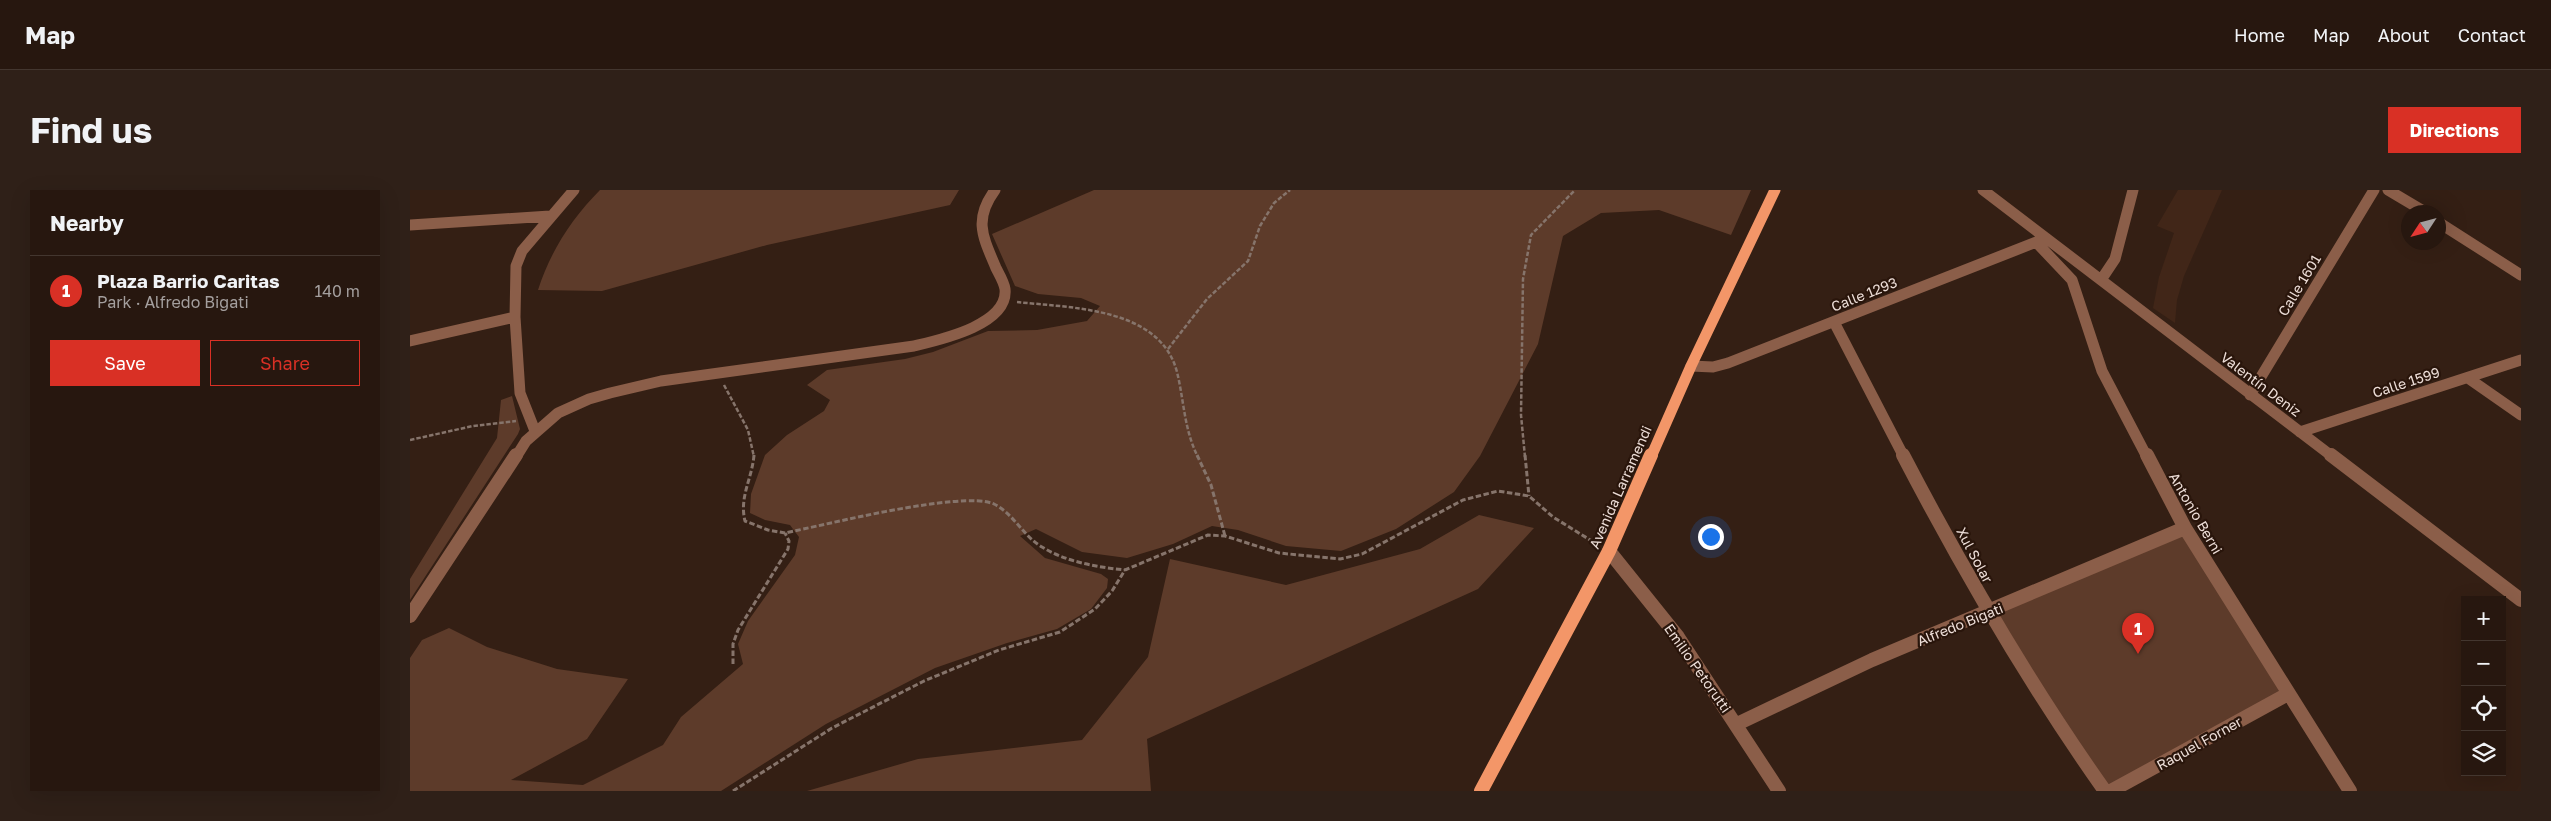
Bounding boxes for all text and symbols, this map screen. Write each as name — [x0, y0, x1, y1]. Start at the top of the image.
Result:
text: Map — [25, 20, 75, 49]
text: Home — [2234, 24, 2285, 46]
text: Map — [2313, 24, 2350, 46]
text: About — [2378, 24, 2430, 46]
text: Contact — [2458, 24, 2526, 46]
button: Directions — [2388, 107, 2521, 153]
text: Find us — [30, 109, 152, 151]
north arrow — [2401, 205, 2446, 250]
text: Nearby — [50, 210, 124, 236]
street label: Calle 1601 — [2274, 251, 2324, 319]
text: Plaza Barrio Caritas — [97, 269, 280, 292]
street label: Calle 1293 — [1829, 273, 1899, 315]
text: 1 — [62, 281, 70, 301]
text: 140 m — [314, 281, 360, 301]
text: Park · Alfredo Bigati — [97, 292, 249, 312]
button: Save — [50, 340, 200, 386]
button: Share — [210, 340, 360, 386]
street label: Valentín Deniz — [2217, 348, 2305, 420]
street label: Calle 1599 — [2370, 363, 2442, 401]
street label: Avenida Larramendi — [1585, 423, 1655, 551]
street label: Antonio Berni — [2166, 469, 2226, 557]
your location — [1698, 524, 1724, 550]
street label: Xul Solar — [1953, 524, 1997, 586]
map controls — [2461, 596, 2506, 776]
button: + — [2461, 596, 2506, 641]
street label: Alfredo Bigati — [1915, 599, 2005, 649]
pin: 1 — [2122, 613, 2154, 654]
street label: Emilio Petorutti — [1661, 620, 1735, 716]
button: − — [2461, 641, 2506, 686]
button: locate — [2461, 686, 2506, 731]
street label: Raquel Forner — [2153, 712, 2245, 773]
button: layers — [2461, 731, 2506, 776]

